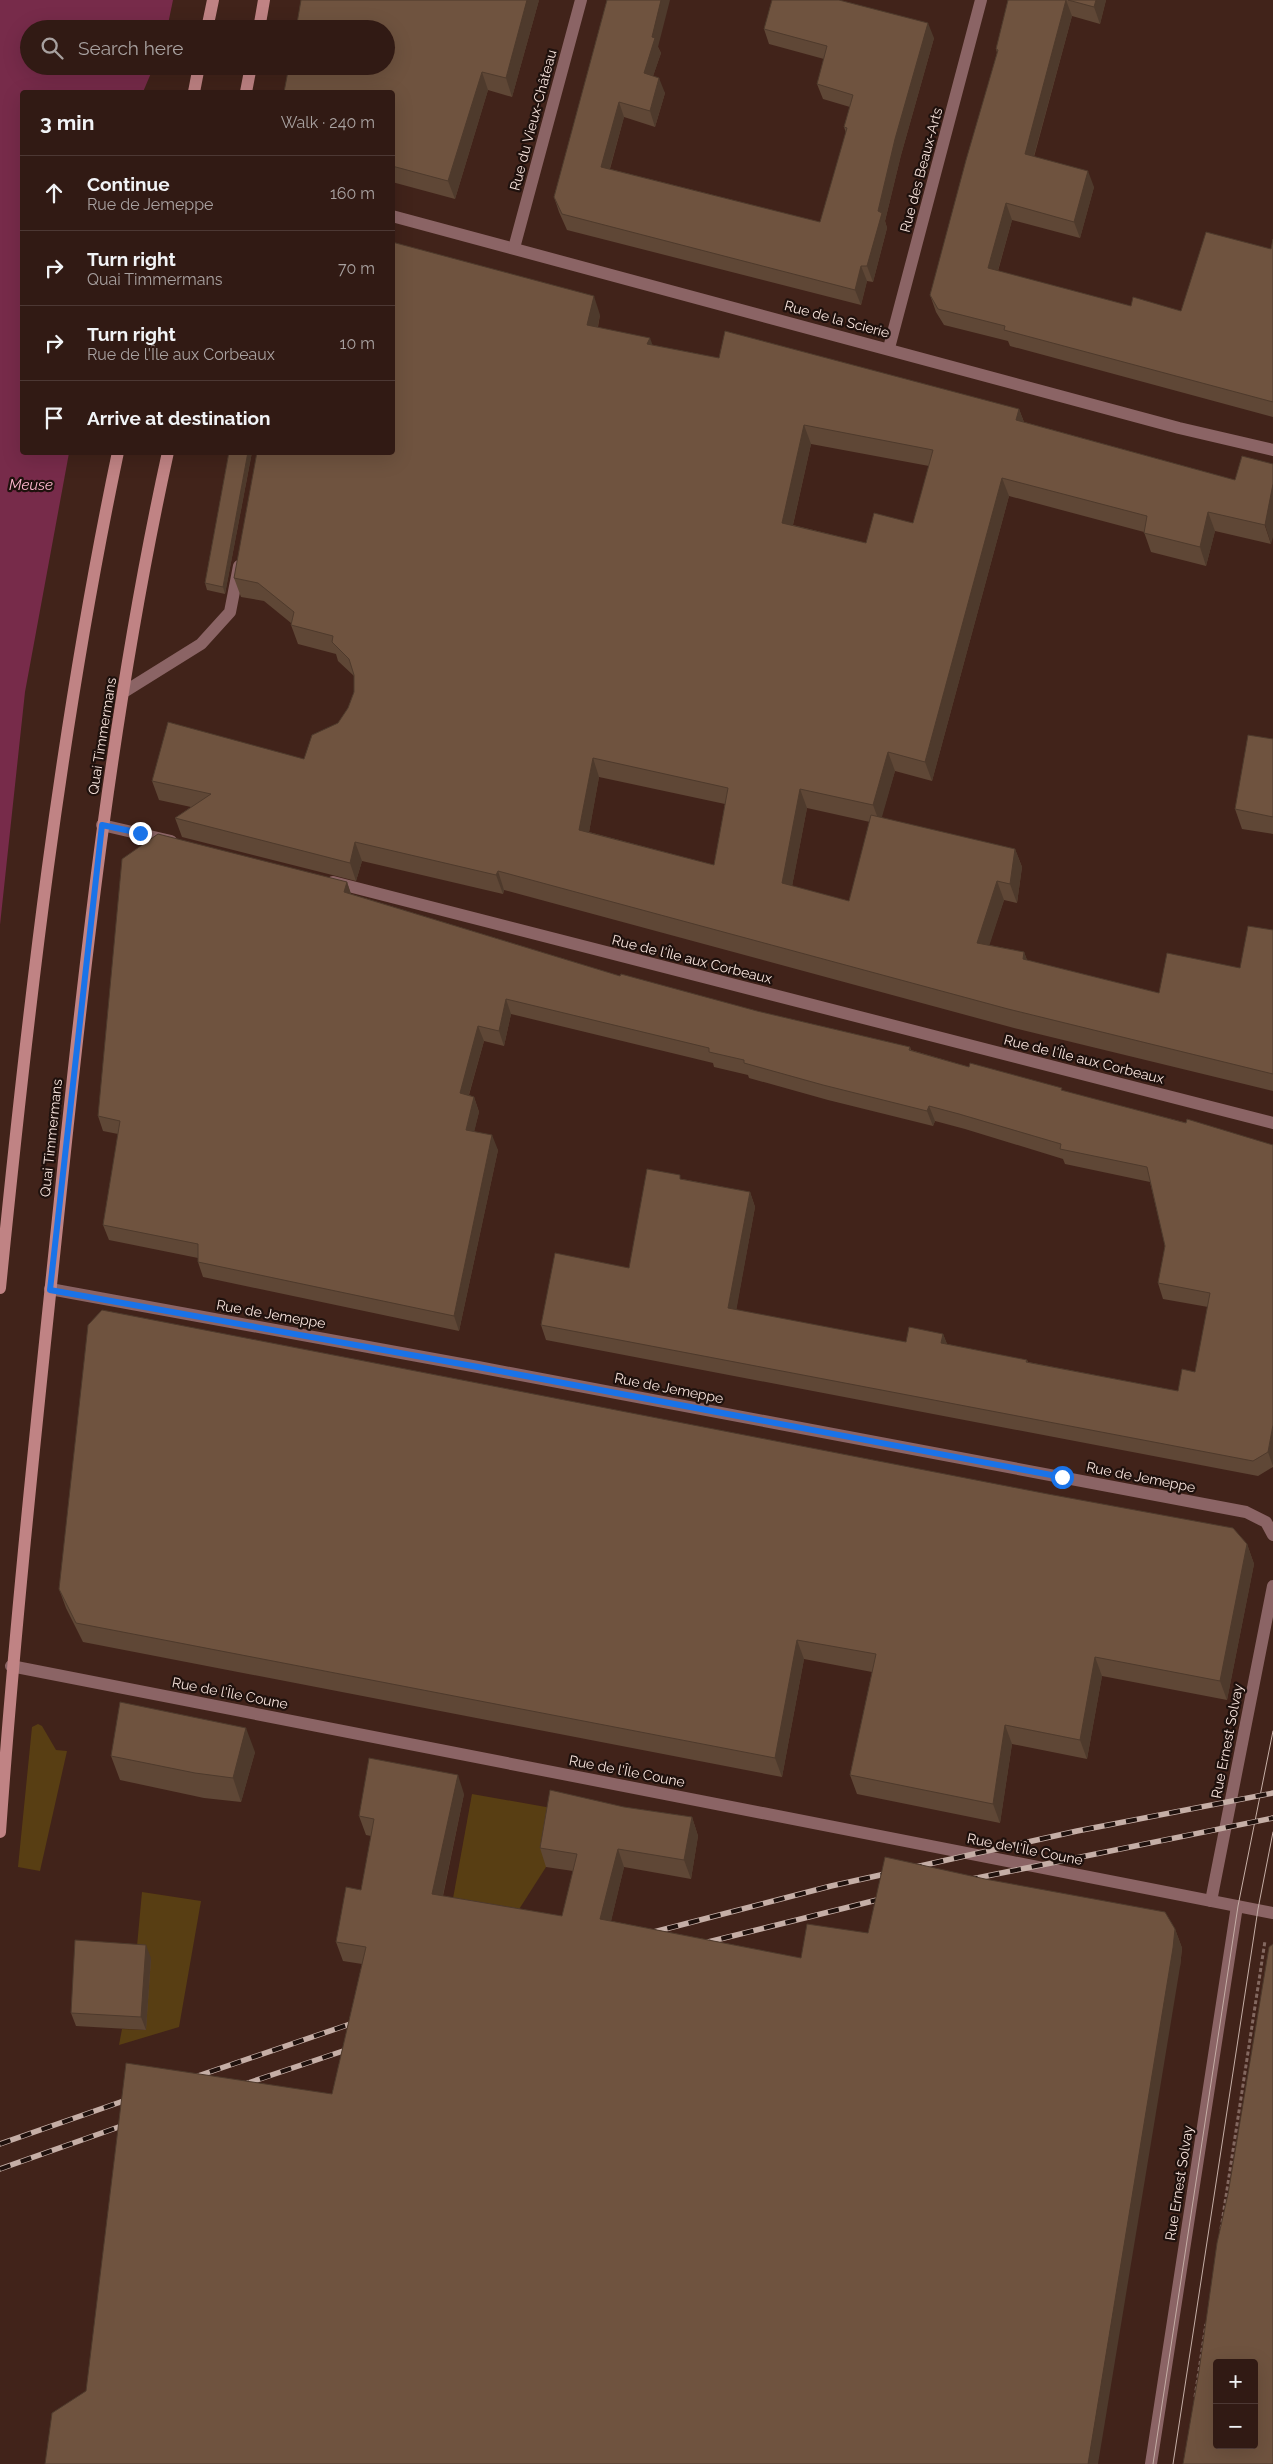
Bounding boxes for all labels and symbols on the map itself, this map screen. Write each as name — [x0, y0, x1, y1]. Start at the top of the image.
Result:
street label: Rue du Vieux-Château — [506, 48, 560, 192]
street label: Rue des Beaux-Arts — [897, 106, 945, 234]
street label: Rue de la Scierie — [783, 297, 891, 341]
water label: Meuse — [9, 476, 53, 494]
street label: Quai Timmermans — [85, 676, 119, 796]
route end — [129, 822, 152, 845]
street label: Rue de l'Île aux Corbeaux — [610, 930, 774, 987]
street label: Rue de l'Île aux Corbeaux — [1002, 1030, 1166, 1087]
street label: Quai Timmermans — [37, 1078, 65, 1198]
street label: Rue de Jemeppe — [215, 1297, 327, 1331]
street label: Rue de Jemeppe — [613, 1370, 725, 1406]
street label: Rue de Jemeppe — [1085, 1459, 1197, 1495]
route start — [1051, 1466, 1074, 1489]
street label: Rue de l'Île Coune — [171, 1673, 289, 1712]
street label: Rue Ernest Solvay — [1208, 1682, 1246, 1800]
street label: Rue de l'Île Coune — [568, 1751, 686, 1790]
street label: Rue de l'Île Coune — [966, 1829, 1084, 1868]
street label: Rue Ernest Solvay — [1162, 2124, 1196, 2242]

